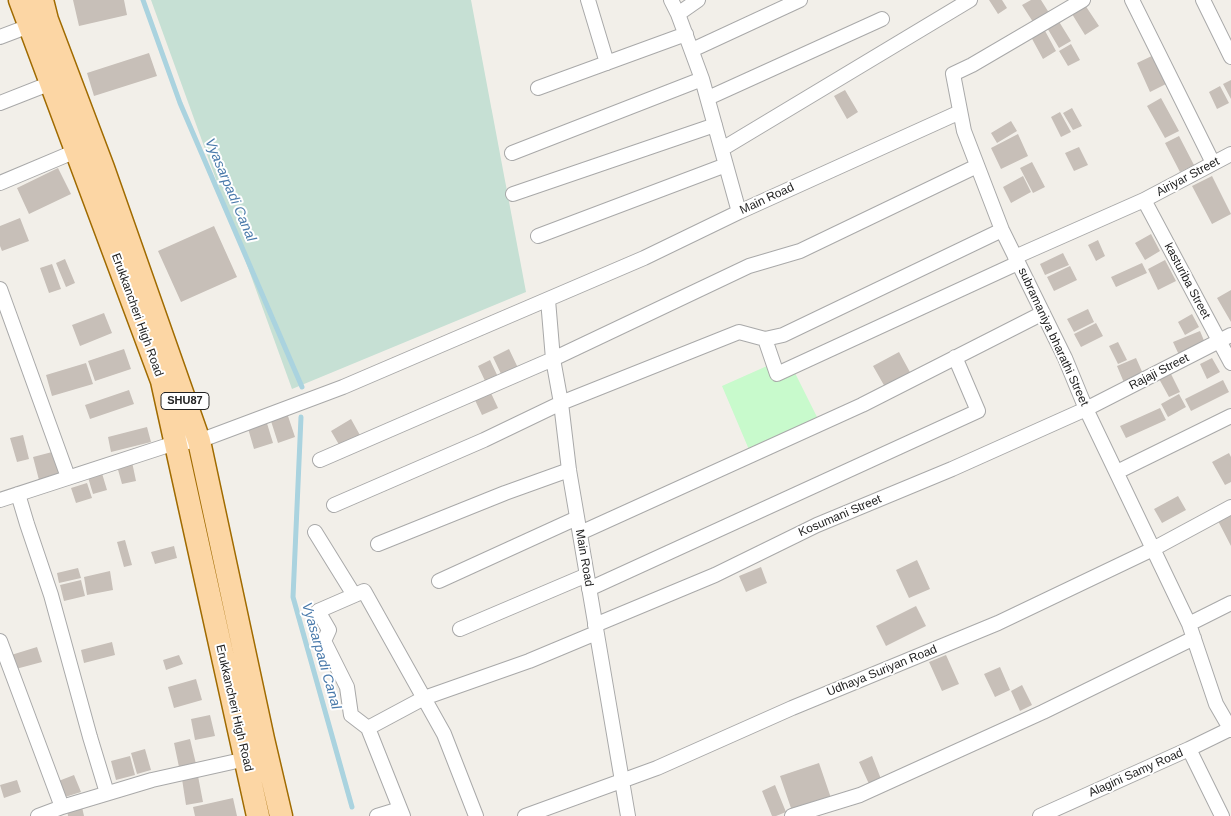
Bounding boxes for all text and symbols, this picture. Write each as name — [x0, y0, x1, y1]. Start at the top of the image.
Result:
water label: Vyasarpadi Canal — [201, 136, 259, 244]
street label: Airiyar Street — [1154, 154, 1222, 200]
street label: Main Road — [738, 180, 796, 218]
street label: kasturiba Street — [1161, 241, 1213, 321]
street label: Erukkancheri High Road — [108, 251, 166, 379]
street label: subramaniya bharathi Street — [1015, 266, 1091, 408]
street label: Rajaji Street — [1127, 351, 1191, 393]
road number: SHU87 — [161, 392, 209, 410]
street label: Kosumani Street — [796, 492, 884, 540]
street label: Main Road — [572, 528, 596, 588]
water label: Vyasarpadi Canal — [298, 601, 344, 711]
street label: Udhaya Suriyan Road — [825, 642, 939, 700]
street label: Erukkancheri High Road — [212, 643, 256, 773]
street label: Alagini Samy Road — [1086, 746, 1186, 800]

